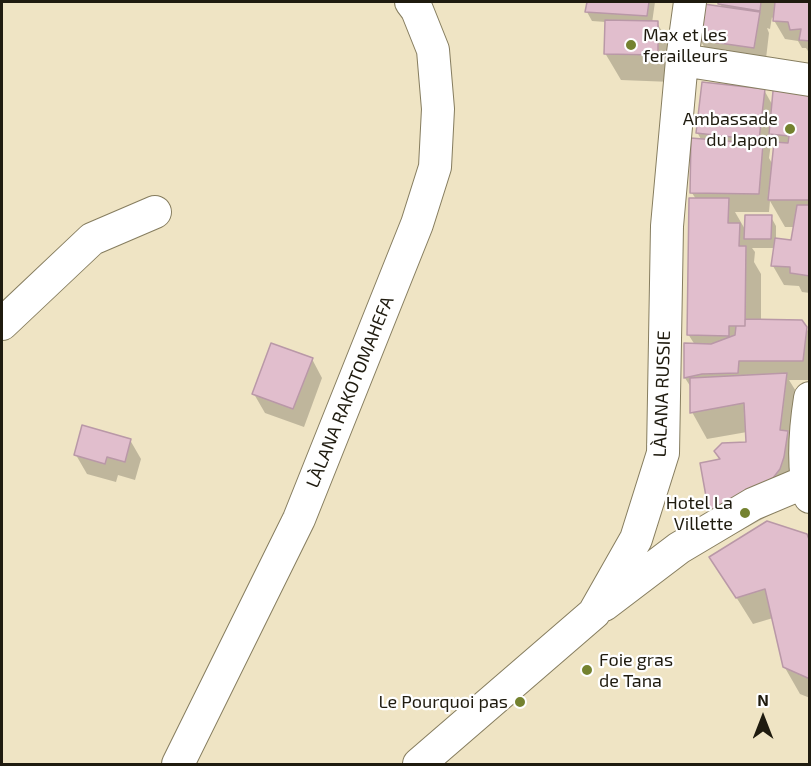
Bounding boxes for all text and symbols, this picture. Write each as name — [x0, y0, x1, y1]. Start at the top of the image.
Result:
place label: Max et les ferailleurs — [643, 24, 728, 66]
marker: Max et les ferailleurs — [624, 38, 638, 52]
place label: Ambassade du Japon — [683, 108, 778, 150]
marker: Ambassade du Japon — [783, 122, 797, 136]
street label: LÀLANA RAKOTOMAHEFA — [302, 293, 398, 491]
street label: LÀLANA RUSSIE — [649, 330, 675, 458]
place label: Hotel La Villette — [666, 492, 733, 534]
marker: Hotel La Villette — [738, 506, 752, 520]
place label: Foie gras de Tana — [599, 649, 673, 692]
marker: Foie gras de Tana — [580, 663, 594, 677]
north arrow — [733, 688, 793, 748]
text: N — [757, 690, 769, 709]
place label: Le Pourquoi pas — [378, 691, 508, 713]
marker: Le Pourquoi pas — [513, 695, 527, 709]

